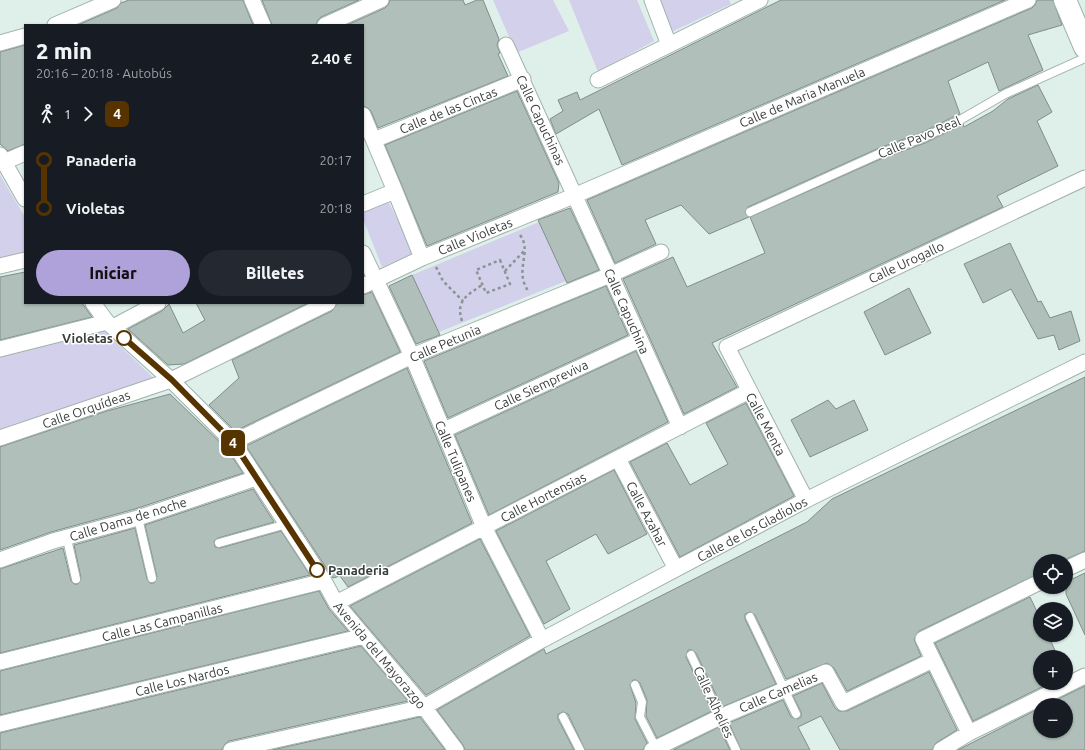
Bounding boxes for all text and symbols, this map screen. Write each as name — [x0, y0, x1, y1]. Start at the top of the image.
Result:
text: 2 min — [36, 38, 92, 63]
text: 2.40 € — [311, 50, 352, 67]
street label: Calle de Maria Manuela — [737, 64, 867, 130]
text: 20:16 – 20:18 · Autobús — [36, 66, 172, 80]
street label: Calle Capuchinas — [514, 73, 568, 168]
street label: Calle de las Cintas — [397, 84, 499, 136]
icon: walk — [36, 103, 58, 125]
icon: forward — [77, 103, 99, 125]
text: 4 — [113, 106, 121, 122]
text: 1 — [64, 107, 71, 121]
street label: Calle Pavo Real — [876, 113, 963, 161]
text: Panaderia — [66, 152, 136, 169]
text: 20:17 — [319, 153, 352, 167]
text: Violetas — [66, 200, 125, 217]
text: 20:18 — [319, 201, 352, 215]
street label: Calle Violetas — [436, 215, 515, 257]
street label: Calle Urogallo — [866, 238, 946, 286]
button: Iniciar — [36, 250, 190, 296]
button: Billetes — [198, 250, 352, 296]
street label: Calle Capuchina — [602, 266, 652, 356]
street label: Calle Petunia — [407, 322, 483, 364]
marker: Violetas — [116, 330, 132, 346]
place label: Violetas — [62, 331, 113, 345]
street label: Calle Siempreviva — [492, 357, 590, 413]
street label: Calle Orquídeas — [40, 387, 132, 431]
street label: Calle Menta — [744, 390, 788, 458]
street label: Calle Tulipanes — [433, 418, 480, 504]
line badge: 4 — [220, 430, 246, 456]
text: 4 — [229, 435, 237, 451]
street label: Calle Hortensias — [498, 469, 588, 525]
street label: Calle Azahar — [624, 479, 670, 549]
street label: Calle Dama de noche — [68, 494, 188, 544]
street label: Calle de los Gladiolos — [695, 494, 810, 564]
map controls — [1033, 554, 1073, 738]
button: locate — [1033, 554, 1073, 594]
marker: Panaderia — [309, 562, 325, 578]
place label: Panaderia — [328, 563, 389, 577]
street label: Avenida del Mayorazgo — [331, 599, 429, 711]
street label: Calle Las Campanillas — [100, 600, 224, 644]
button: layers — [1033, 602, 1073, 642]
button: + — [1033, 650, 1073, 690]
street label: Calle Los Nardos — [134, 661, 231, 698]
street label: Calle Alhelíes — [691, 664, 737, 740]
street label: Calle Camelias — [737, 669, 820, 715]
button: − — [1033, 698, 1073, 738]

